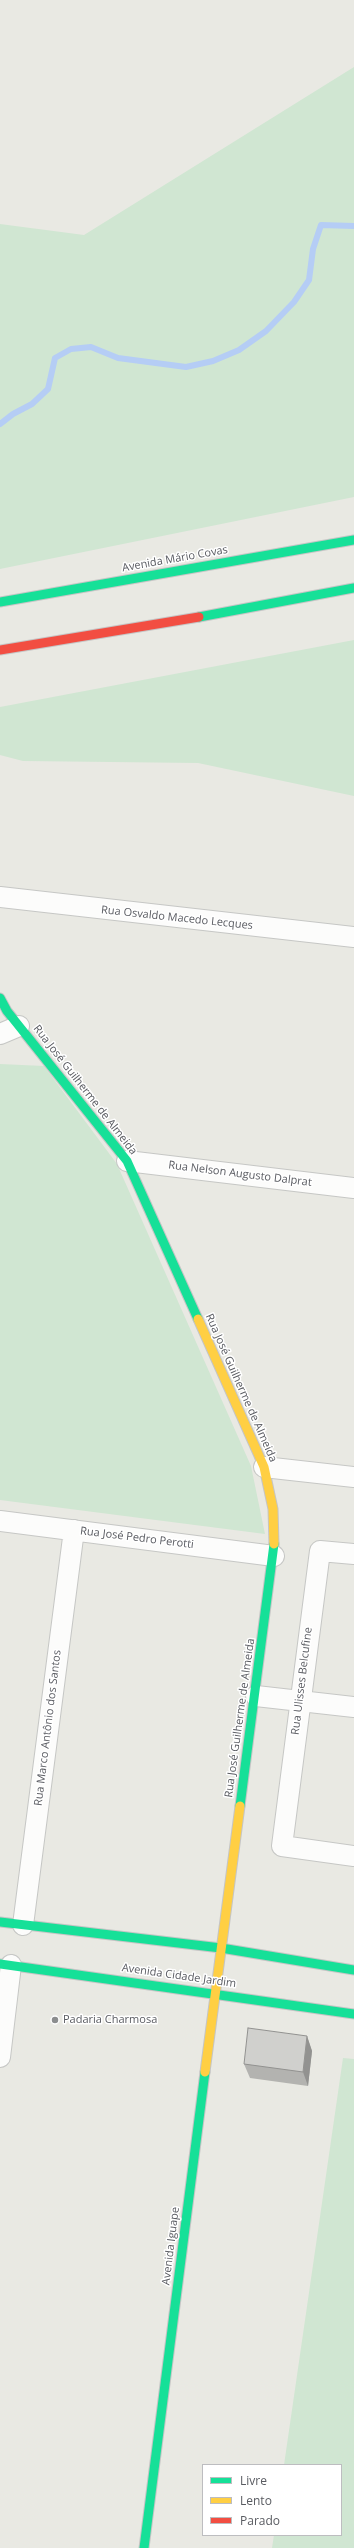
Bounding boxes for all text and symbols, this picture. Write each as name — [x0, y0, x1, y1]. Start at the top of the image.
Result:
street label: Avenida Mário Covas — [121, 543, 229, 575]
street label: Rua Osvaldo Macedo Lecques — [100, 903, 254, 933]
street label: Rua José Guilherme de Almeida — [30, 1023, 140, 1157]
street label: Rua Nelson Augusto Dalprat — [168, 1159, 312, 1189]
street label: Rua José Guilherme de Almeida — [202, 1312, 280, 1464]
street label: Rua José Pedro Perotti — [79, 1524, 195, 1552]
street label: Rua Ulisses Belcufine — [289, 1626, 315, 1736]
street label: Rua José Guilherme de Almeida — [222, 1637, 258, 1799]
street label: Rua Marco Antônio dos Santos — [32, 1649, 64, 1807]
street label: Avenida Cidade Jardim — [121, 1961, 237, 1991]
place label: Padaria Charmosa — [63, 2013, 157, 2027]
marker: Padaria Charmosa — [50, 2015, 60, 2025]
street label: Avenida Iguape — [160, 2206, 182, 2286]
legend — [202, 2464, 342, 2536]
text: Livre — [240, 2472, 267, 2489]
text: Lento — [240, 2492, 272, 2509]
text: Parado — [240, 2512, 280, 2529]

